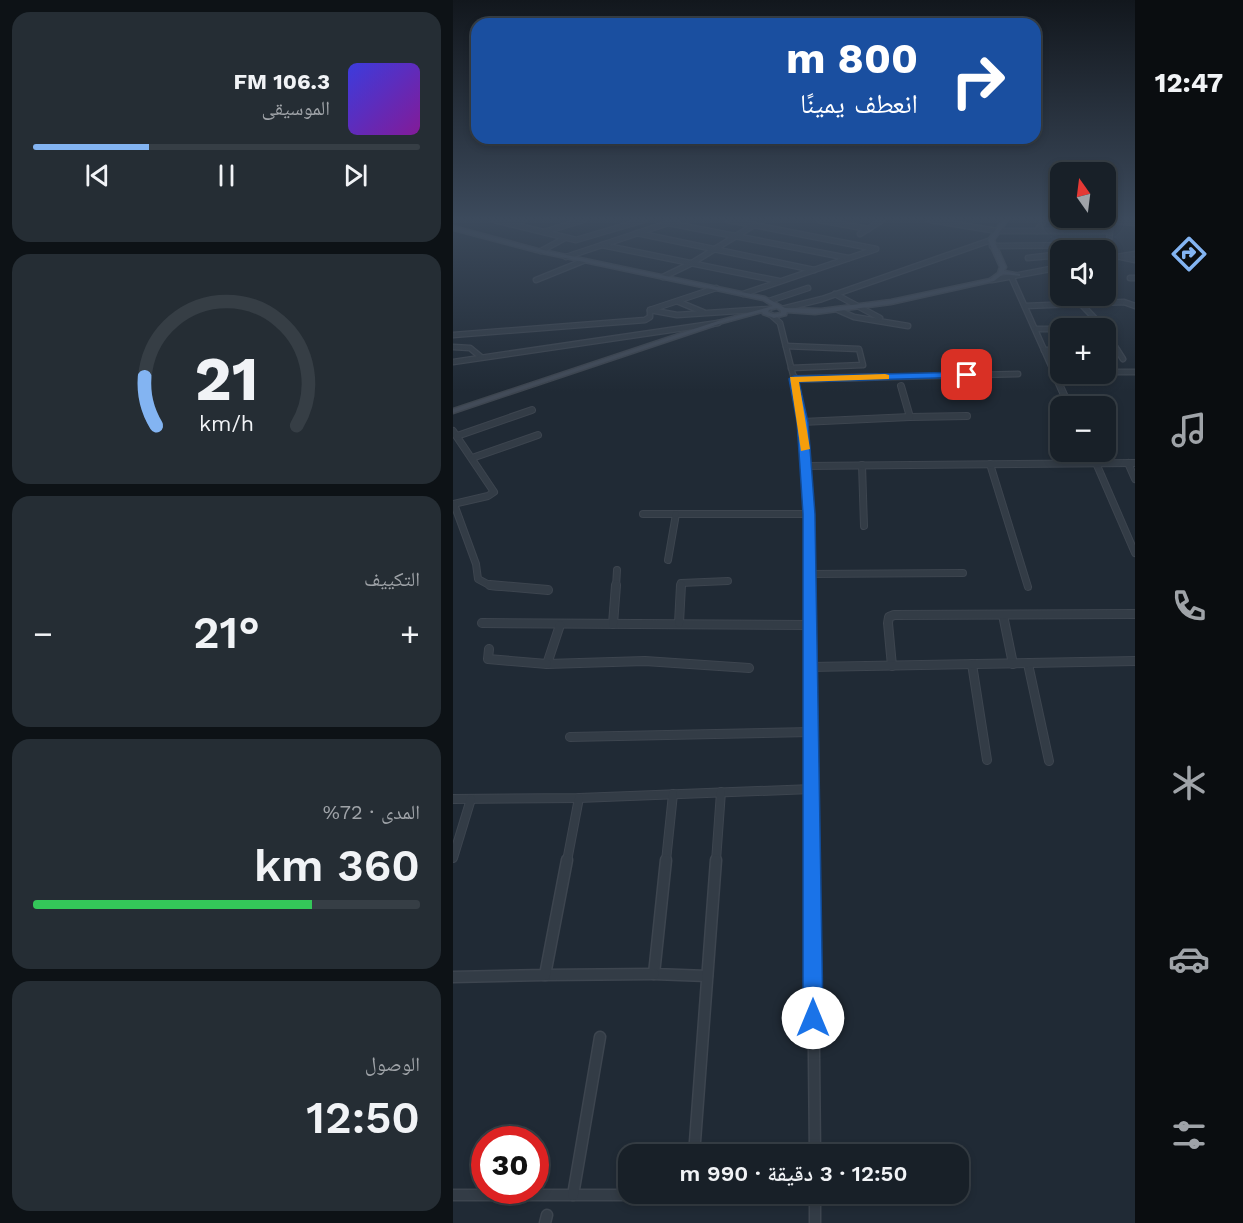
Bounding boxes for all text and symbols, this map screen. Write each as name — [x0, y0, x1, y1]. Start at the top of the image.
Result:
text: 800 m — [786, 34, 918, 83]
icon: right — [939, 42, 1017, 120]
text: 12:47 — [1155, 67, 1223, 99]
text: 106.3 FM — [234, 69, 330, 94]
text: انعطف يمينًا — [800, 88, 918, 120]
text: الموسيقى — [262, 96, 330, 120]
icon: previous — [81, 159, 114, 192]
icon: pause — [210, 159, 243, 192]
icon: next — [339, 159, 372, 192]
north arrow — [1050, 162, 1116, 228]
map controls — [1050, 162, 1116, 462]
icon: directions — [1168, 233, 1210, 275]
button: sound — [1050, 240, 1116, 306]
button: + — [1050, 318, 1116, 384]
text: 21 — [194, 342, 259, 415]
pin — [941, 349, 992, 400]
icon: arrive — [950, 358, 983, 391]
button: − — [1050, 396, 1116, 462]
icon: music — [1168, 409, 1210, 451]
text: km/h — [199, 412, 254, 437]
text: التكييف — [364, 567, 420, 591]
icon: phone — [1168, 585, 1210, 627]
text: 21° — [193, 606, 260, 659]
text: − — [33, 614, 53, 653]
text: + — [400, 614, 420, 653]
icon: climate — [1168, 762, 1210, 804]
text: المدى · 72% — [323, 800, 420, 824]
text: 360 km — [254, 839, 420, 892]
icon: car — [1168, 938, 1210, 980]
position arrow — [781, 986, 845, 1050]
text: الوصول — [365, 1052, 420, 1076]
text: 12:50 — [306, 1091, 420, 1144]
icon: filters — [1168, 1114, 1210, 1156]
speed limit sign: 30 — [471, 1126, 549, 1204]
text: 12:50 · 3 دقيقة · 990 m — [680, 1161, 907, 1186]

